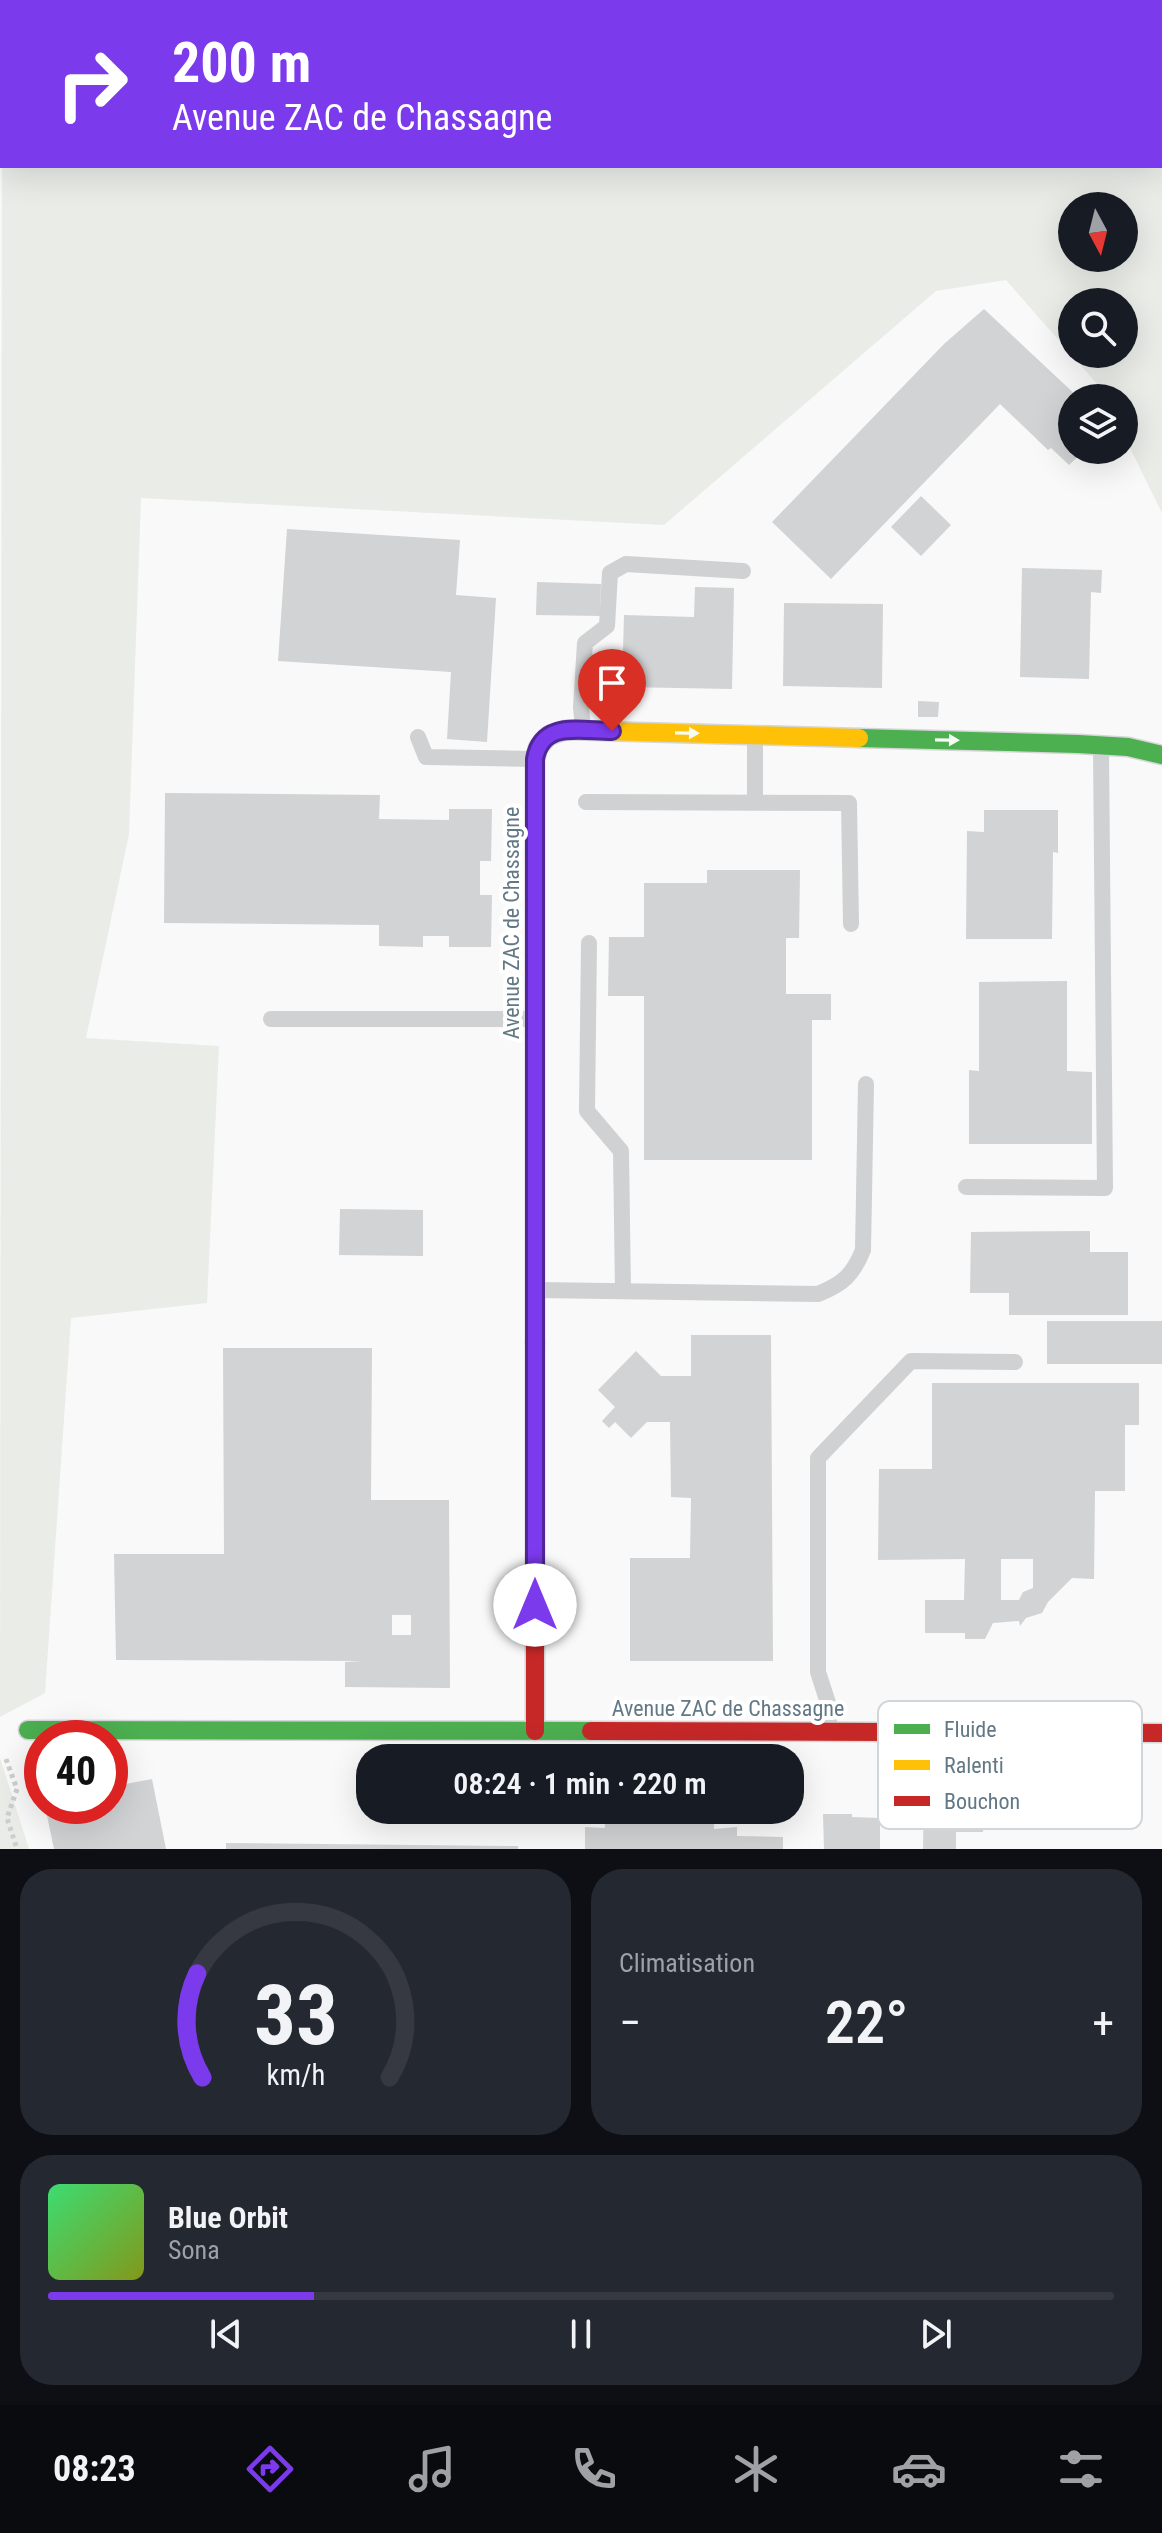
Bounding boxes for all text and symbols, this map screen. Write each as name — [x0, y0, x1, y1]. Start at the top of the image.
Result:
text: 200 m — [172, 30, 311, 96]
icon: right — [40, 32, 144, 136]
text: Avenue ZAC de Chassagne — [172, 97, 552, 139]
north arrow — [1058, 192, 1138, 272]
map controls — [1058, 192, 1138, 464]
button: search — [1058, 288, 1138, 368]
button: layers — [1058, 384, 1138, 464]
pin — [578, 649, 646, 731]
icon: arrive — [590, 661, 634, 705]
one-way arrow — [675, 727, 700, 739]
one-way arrow — [935, 733, 960, 746]
street label: Avenue ZAC de Chassagne — [499, 807, 524, 1039]
position arrow — [493, 1563, 577, 1647]
street label: Avenue ZAC de Chassagne — [612, 1696, 844, 1721]
legend — [878, 1701, 1142, 1829]
text: Fluide — [944, 1717, 997, 1742]
speed limit sign: 40 — [24, 1720, 128, 1824]
text: Ralenti — [944, 1753, 1004, 1778]
text: 08:24 · 1 min · 220 m — [453, 1766, 707, 1801]
text: Bouchon — [944, 1789, 1020, 1814]
text: Climatisation — [619, 1948, 755, 1978]
text: 33 — [253, 1967, 338, 2064]
text: 22° — [825, 1987, 908, 2058]
text: − — [619, 1997, 641, 2049]
text: + — [1092, 1997, 1114, 2049]
text: km/h — [266, 2058, 325, 2092]
text: Blue Orbit — [168, 2200, 288, 2235]
text: Sona — [168, 2235, 220, 2265]
icon: previous — [204, 2312, 248, 2356]
icon: pause — [559, 2312, 603, 2356]
icon: next — [914, 2312, 958, 2356]
icon: directions — [242, 2441, 298, 2497]
icon: music — [404, 2441, 460, 2497]
icon: phone — [566, 2441, 622, 2497]
icon: climate — [728, 2441, 784, 2497]
icon: car — [891, 2441, 947, 2497]
icon: filters — [1053, 2441, 1109, 2497]
text: 08:23 — [53, 2448, 136, 2490]

